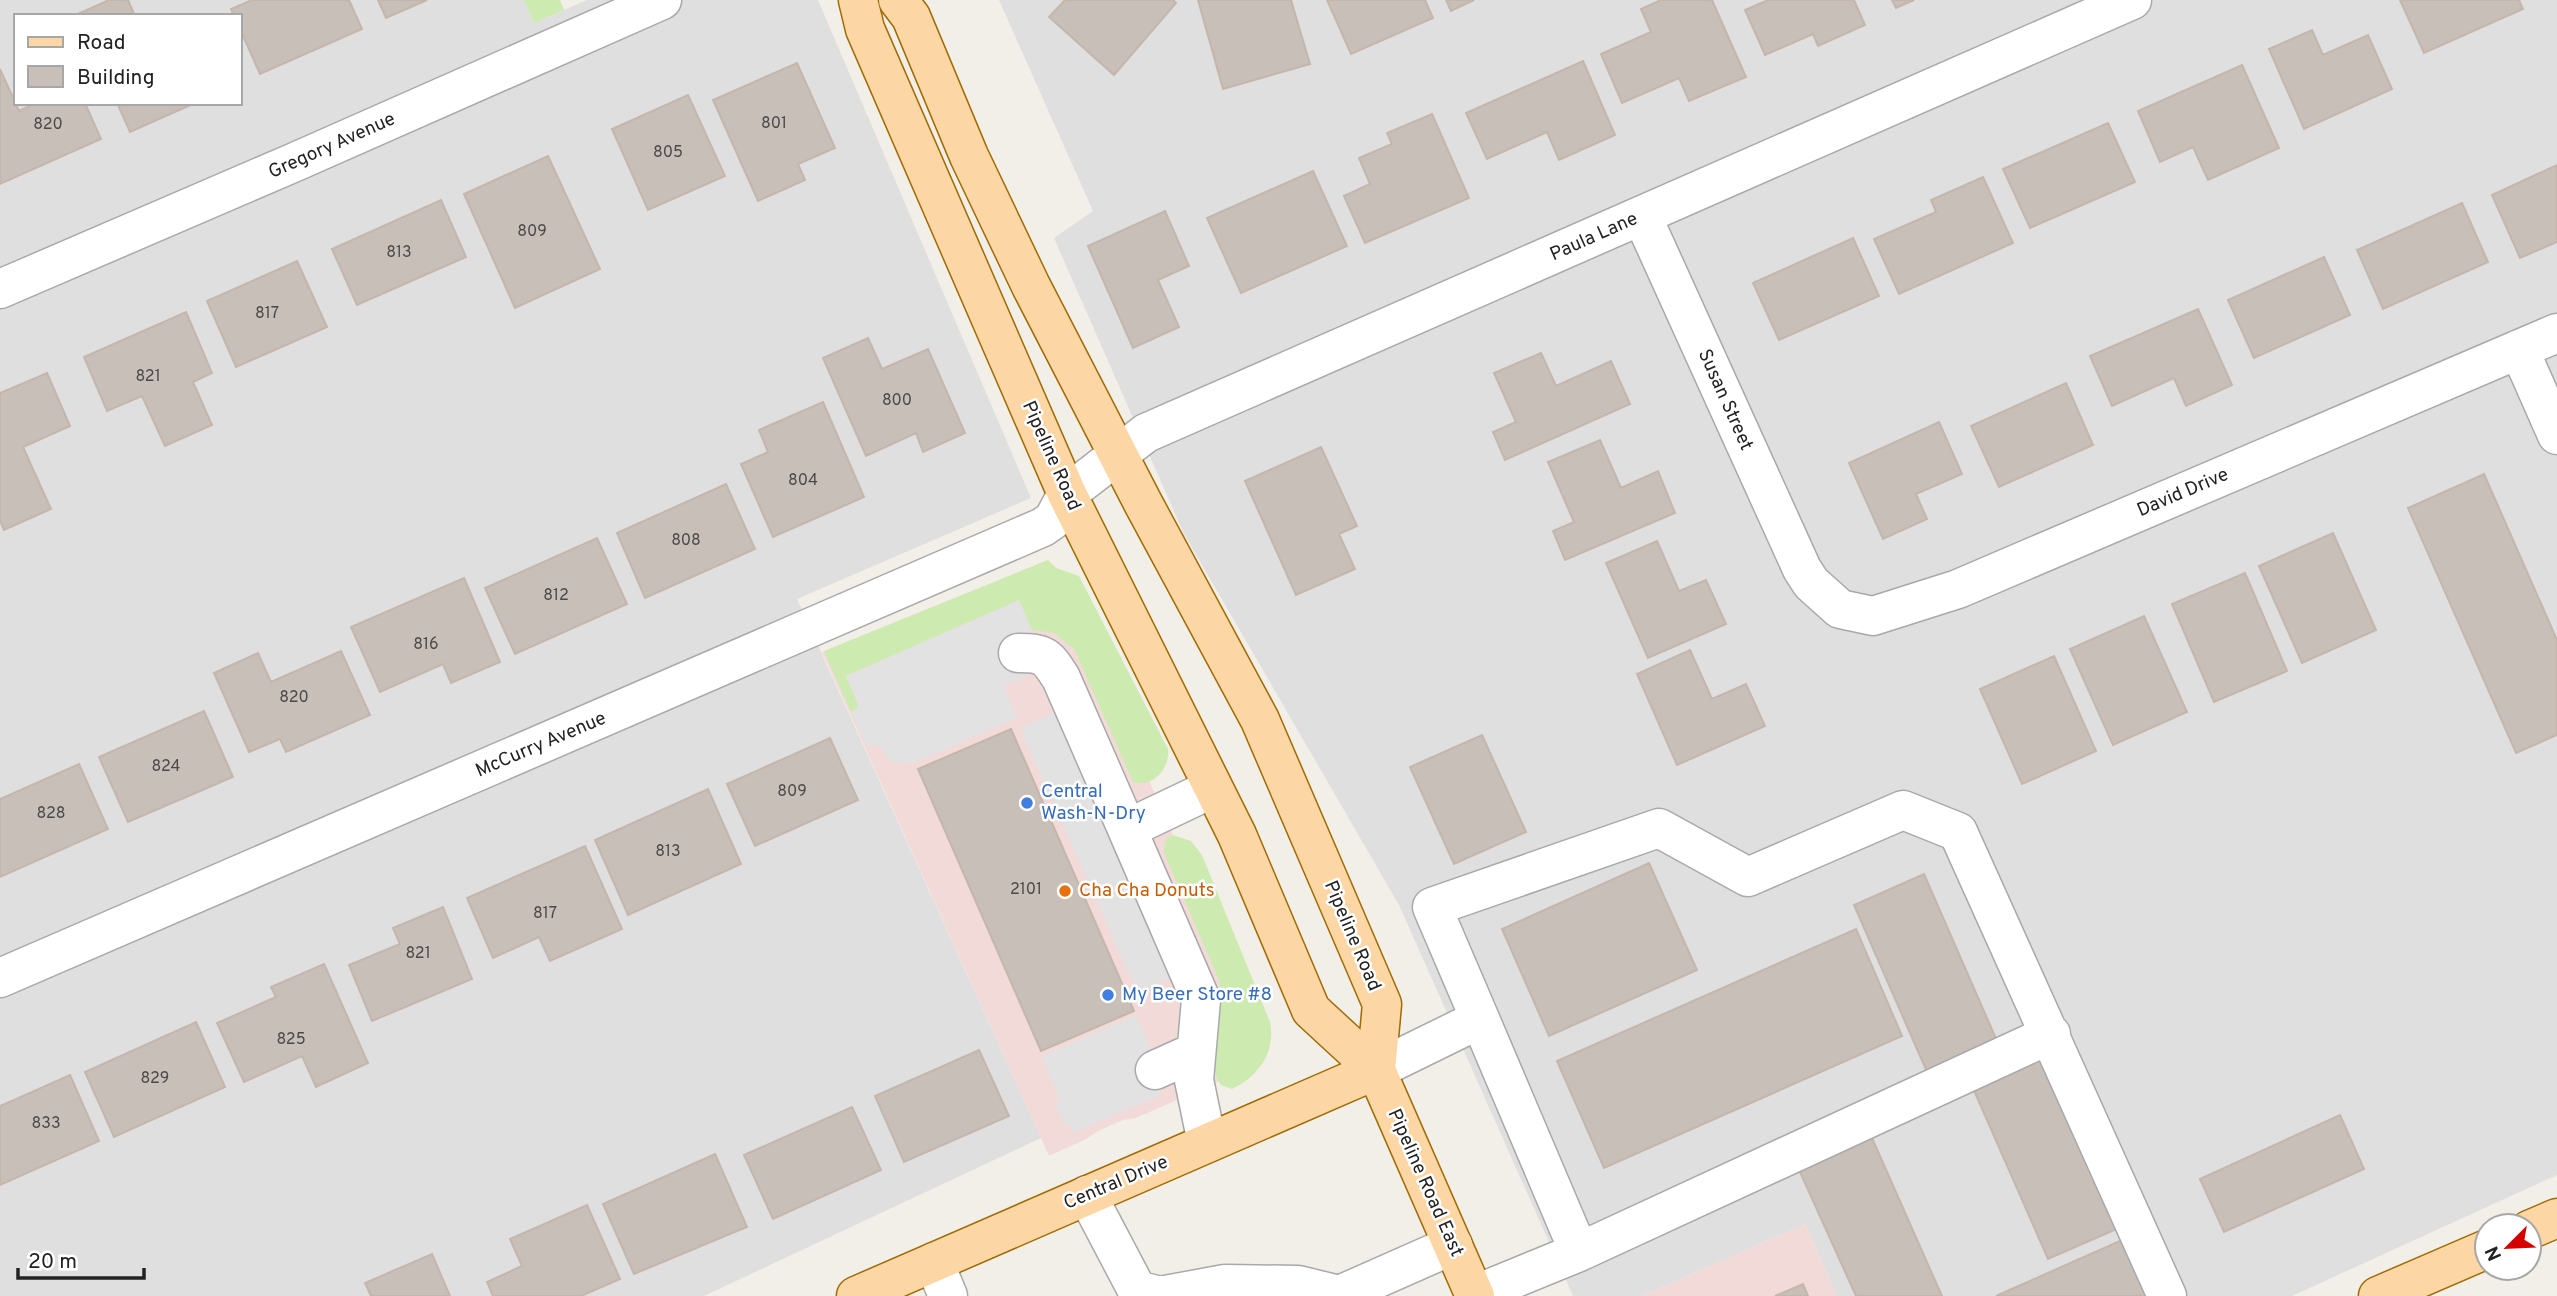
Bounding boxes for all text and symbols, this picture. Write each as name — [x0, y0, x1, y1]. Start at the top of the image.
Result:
legend — [14, 14, 242, 105]
text: Road — [77, 30, 126, 57]
text: Building — [77, 65, 155, 92]
street label: Gregory Avenue — [265, 107, 399, 185]
house number: 801 — [761, 114, 787, 134]
house number: 820 — [33, 115, 63, 135]
house number: 805 — [653, 143, 683, 163]
street label: Paula Lane — [1546, 207, 1642, 267]
house number: 809 — [517, 222, 547, 242]
house number: 813 — [386, 243, 412, 263]
house number: 817 — [255, 304, 279, 324]
street label: Susan Street — [1692, 346, 1758, 454]
house number: 821 — [135, 367, 161, 387]
house number: 800 — [882, 391, 912, 411]
street label: Pipeline Road — [1016, 397, 1086, 515]
street label: David Drive — [2134, 463, 2232, 523]
house number: 804 — [788, 471, 818, 491]
house number: 808 — [671, 531, 701, 551]
house number: 812 — [543, 586, 569, 606]
house number: 816 — [413, 635, 439, 655]
house number: 820 — [279, 688, 309, 708]
street label: McCurry Avenue — [472, 707, 610, 783]
house number: 824 — [151, 757, 181, 777]
place label: Central Wash-N-Dry — [1041, 780, 1146, 826]
house number: 809 — [777, 782, 807, 802]
marker: Central Wash-N-Dry — [1019, 795, 1035, 811]
house number: 828 — [36, 804, 66, 824]
house number: 813 — [655, 842, 681, 862]
street label: Pipeline Road — [1318, 877, 1386, 995]
place label: Cha Cha Donuts — [1079, 879, 1215, 903]
house number: 2101 — [1010, 880, 1042, 900]
marker: Cha Cha Donuts — [1057, 883, 1073, 899]
house number: 817 — [533, 904, 557, 924]
house number: 821 — [405, 944, 431, 964]
place label: My Beer Store #8 — [1122, 983, 1272, 1007]
marker: My Beer Store #8 — [1100, 987, 1116, 1003]
house number: 825 — [276, 1030, 306, 1050]
house number: 829 — [141, 1069, 169, 1089]
street label: Pipeline Road East — [1382, 1105, 1468, 1261]
house number: 833 — [31, 1114, 61, 1134]
street label: Central Drive — [1060, 1150, 1172, 1216]
north arrow — [2473, 1212, 2543, 1282]
scale bar — [18, 1236, 144, 1280]
text: N — [2481, 1242, 2508, 1264]
text: 20 m — [28, 1249, 77, 1276]

